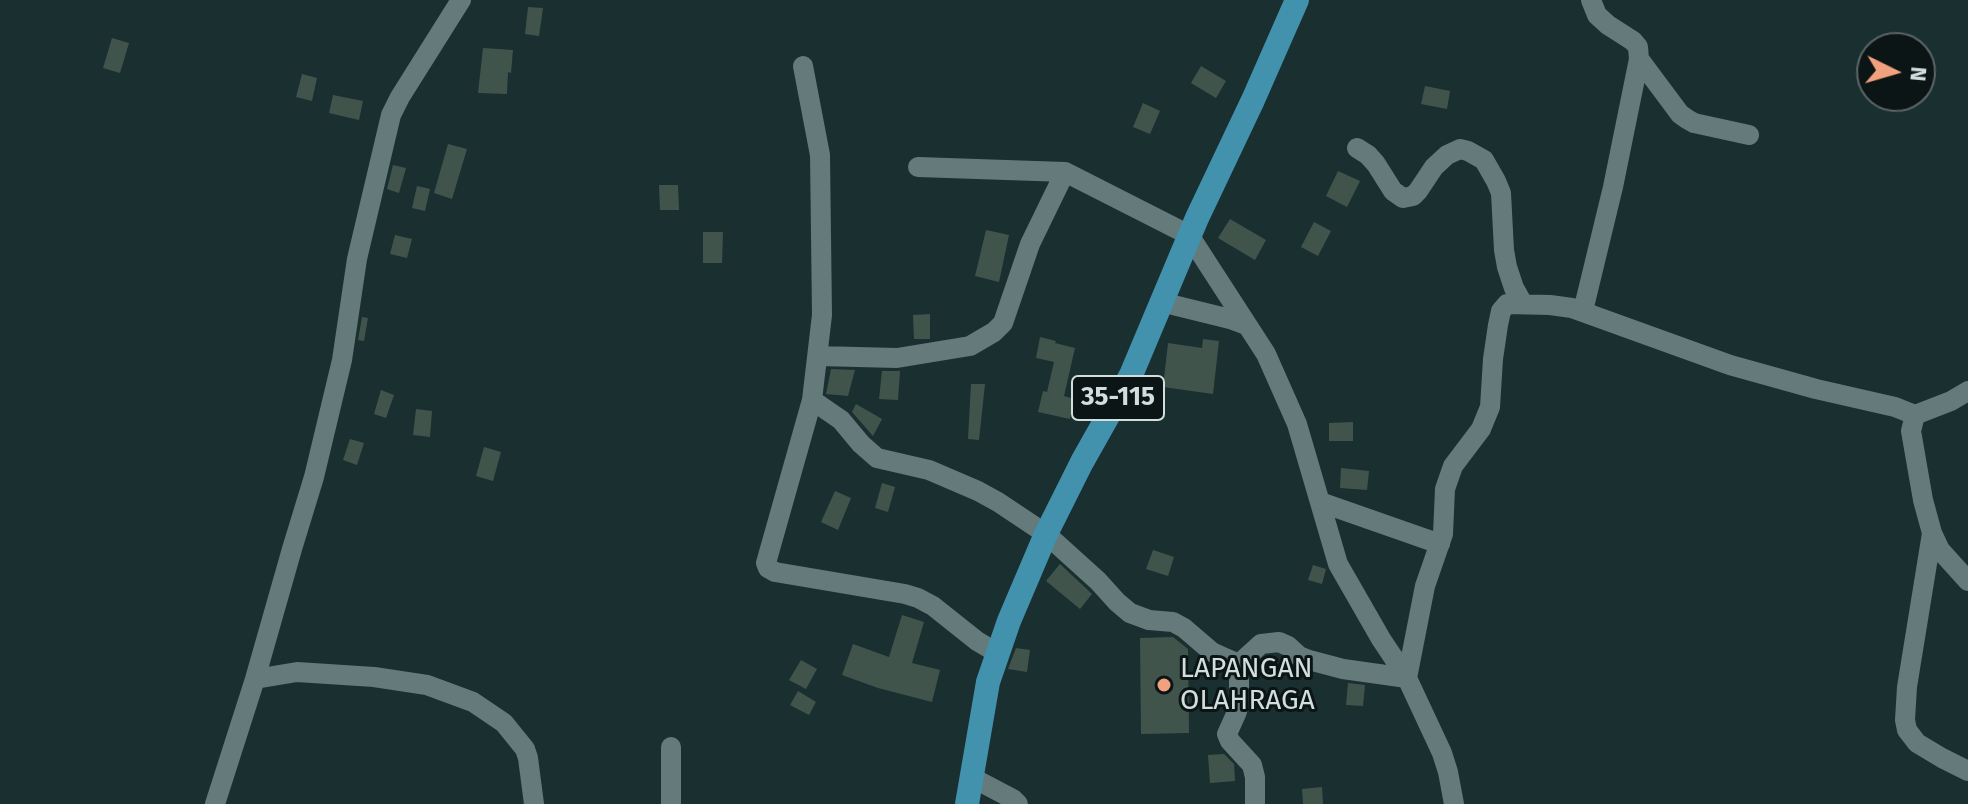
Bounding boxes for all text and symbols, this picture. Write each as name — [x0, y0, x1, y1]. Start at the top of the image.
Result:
north arrow — [1856, 32, 1936, 112]
text: N — [1904, 66, 1932, 82]
road number: 35-115 — [1072, 376, 1164, 420]
place label: LAPANGAN OLAHRAGA — [1180, 652, 1315, 718]
marker: LAPANGAN OLAHRAGA — [1155, 676, 1173, 694]

